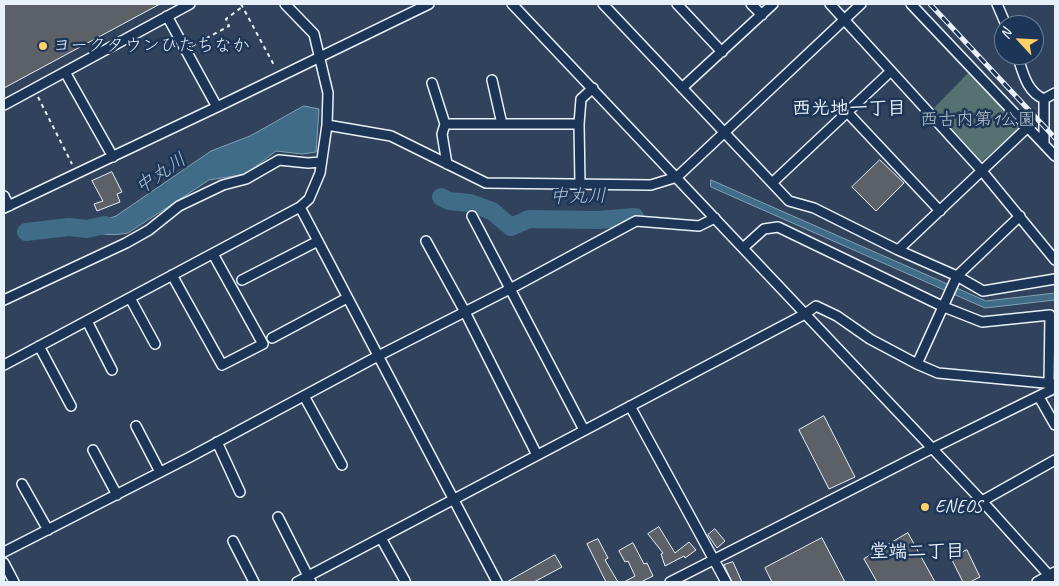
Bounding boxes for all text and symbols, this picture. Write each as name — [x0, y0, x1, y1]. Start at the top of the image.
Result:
north arrow — [994, 15, 1044, 65]
text: N — [996, 26, 1015, 41]
place label: ヨークタウンひたちなか — [53, 35, 250, 57]
marker: ヨークタウンひたちなか — [37, 40, 49, 52]
district label: 西光地一丁目 — [792, 98, 906, 120]
park label: 西古内第1公園 — [920, 109, 1036, 131]
water label: 中丸川 — [131, 149, 191, 199]
water label: 中丸川 — [549, 185, 607, 209]
place label: ENEOS — [935, 496, 982, 518]
marker: ENEOS — [919, 501, 931, 513]
district label: 堂端二丁目 — [870, 541, 964, 563]

